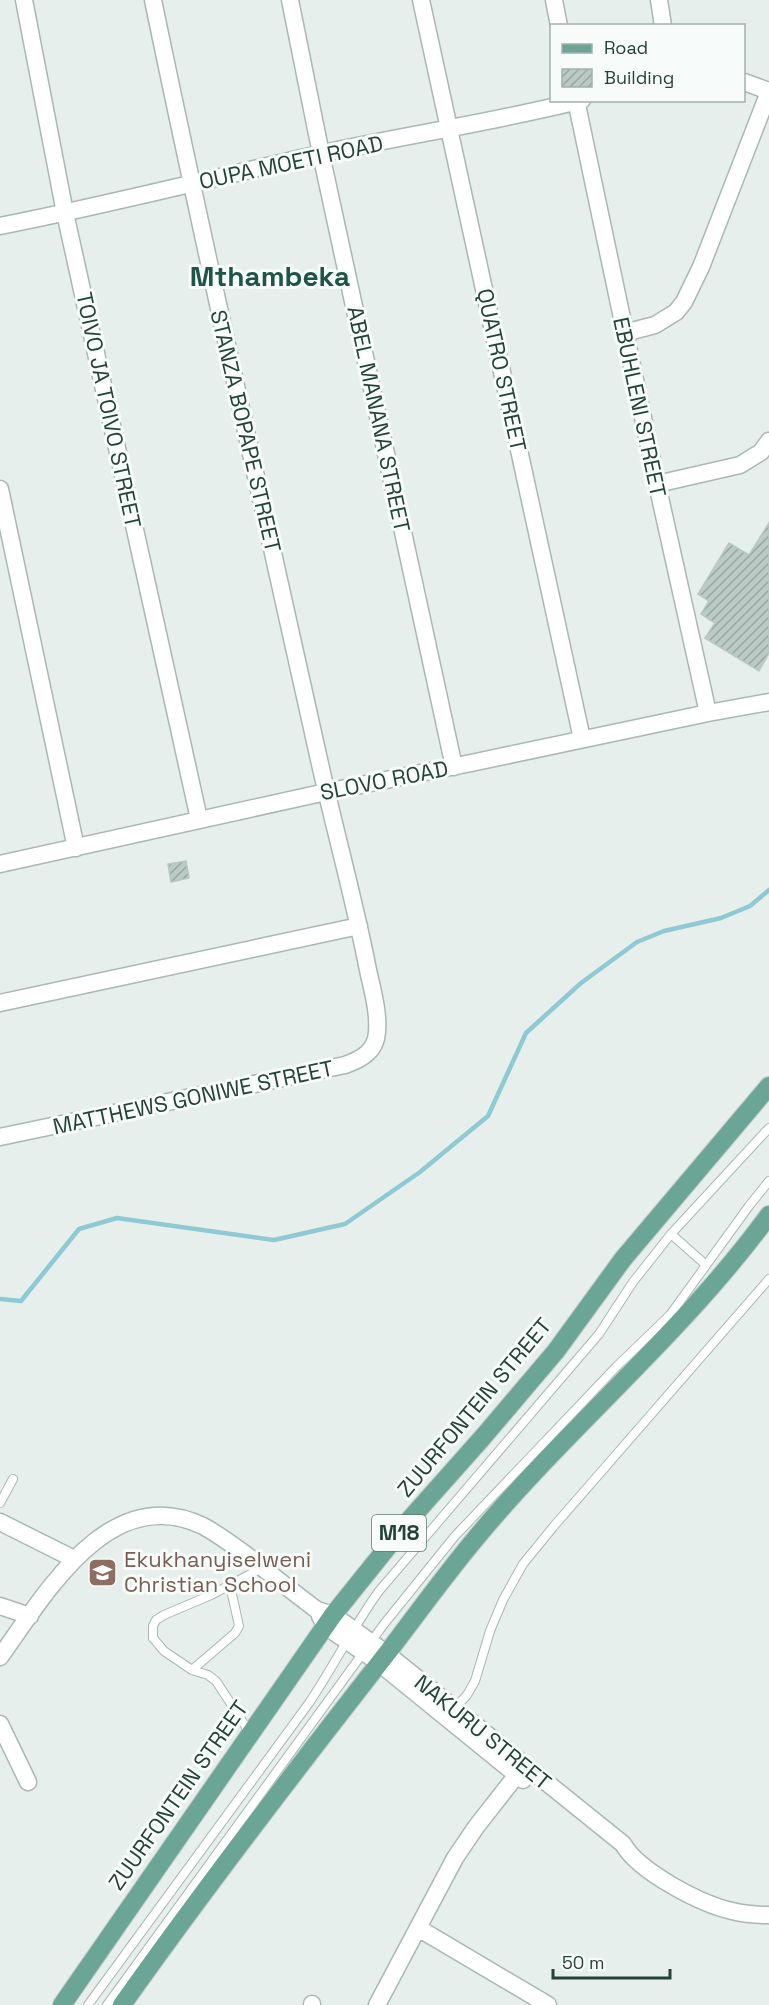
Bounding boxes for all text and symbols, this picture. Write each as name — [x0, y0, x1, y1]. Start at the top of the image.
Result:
legend — [550, 24, 745, 102]
text: Road — [604, 36, 648, 59]
text: Building — [604, 66, 674, 89]
street label: OUPA MOETI ROAD — [196, 129, 386, 195]
district label: Mthambeka — [190, 258, 350, 294]
street label: QUATRO STREET — [471, 286, 533, 454]
street label: TOIVO JA TOIVO STREET — [70, 290, 148, 531]
street label: ABEL MANANA STREET — [341, 303, 417, 535]
street label: STANZA BOPAPE STREET — [204, 307, 288, 555]
street label: EBUHLENI STREET — [607, 314, 673, 500]
street label: SLOVO ROAD — [318, 754, 450, 806]
street label: MATTHEWS GONIWE STREET — [50, 1054, 336, 1140]
street label: ZUURFONTEIN STREET — [391, 1312, 557, 1502]
road number: M18 — [372, 1515, 426, 1551]
place label: Ekukhanyiselweni Christian School — [124, 1545, 311, 1598]
school or university icon: Ekukhanyiselweni Christian School — [87, 1556, 119, 1588]
street label: NAKURU STREET — [409, 1668, 557, 1796]
street label: ZUURFONTEIN STREET — [102, 1695, 254, 1895]
scale bar — [553, 1942, 670, 1980]
text: 50 m — [562, 1951, 604, 1974]

